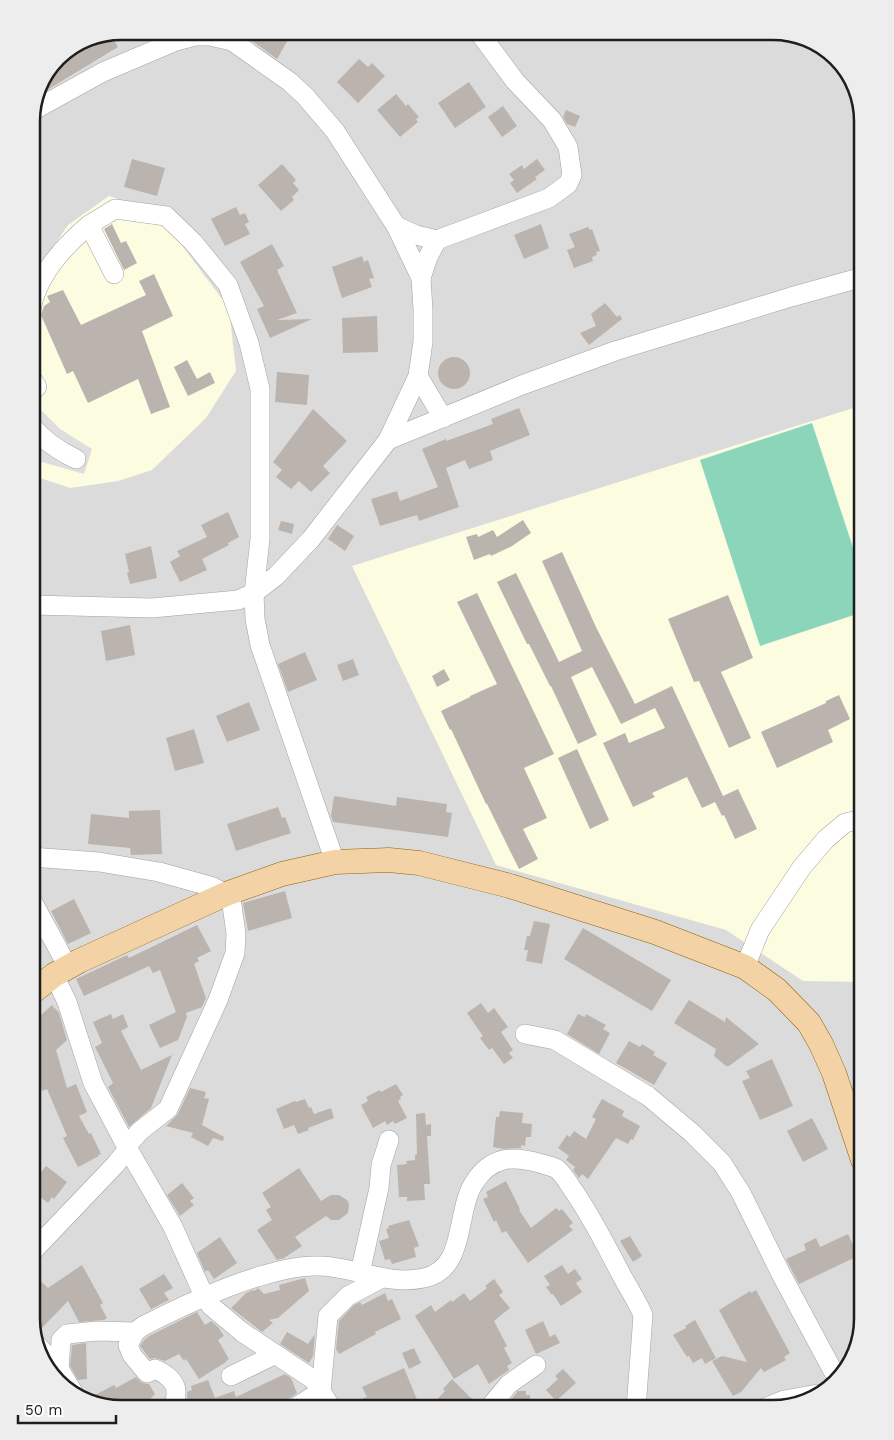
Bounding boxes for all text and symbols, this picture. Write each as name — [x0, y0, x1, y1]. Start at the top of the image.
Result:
scale bar — [18, 1392, 115, 1424]
text: 50 m — [25, 1401, 62, 1419]

